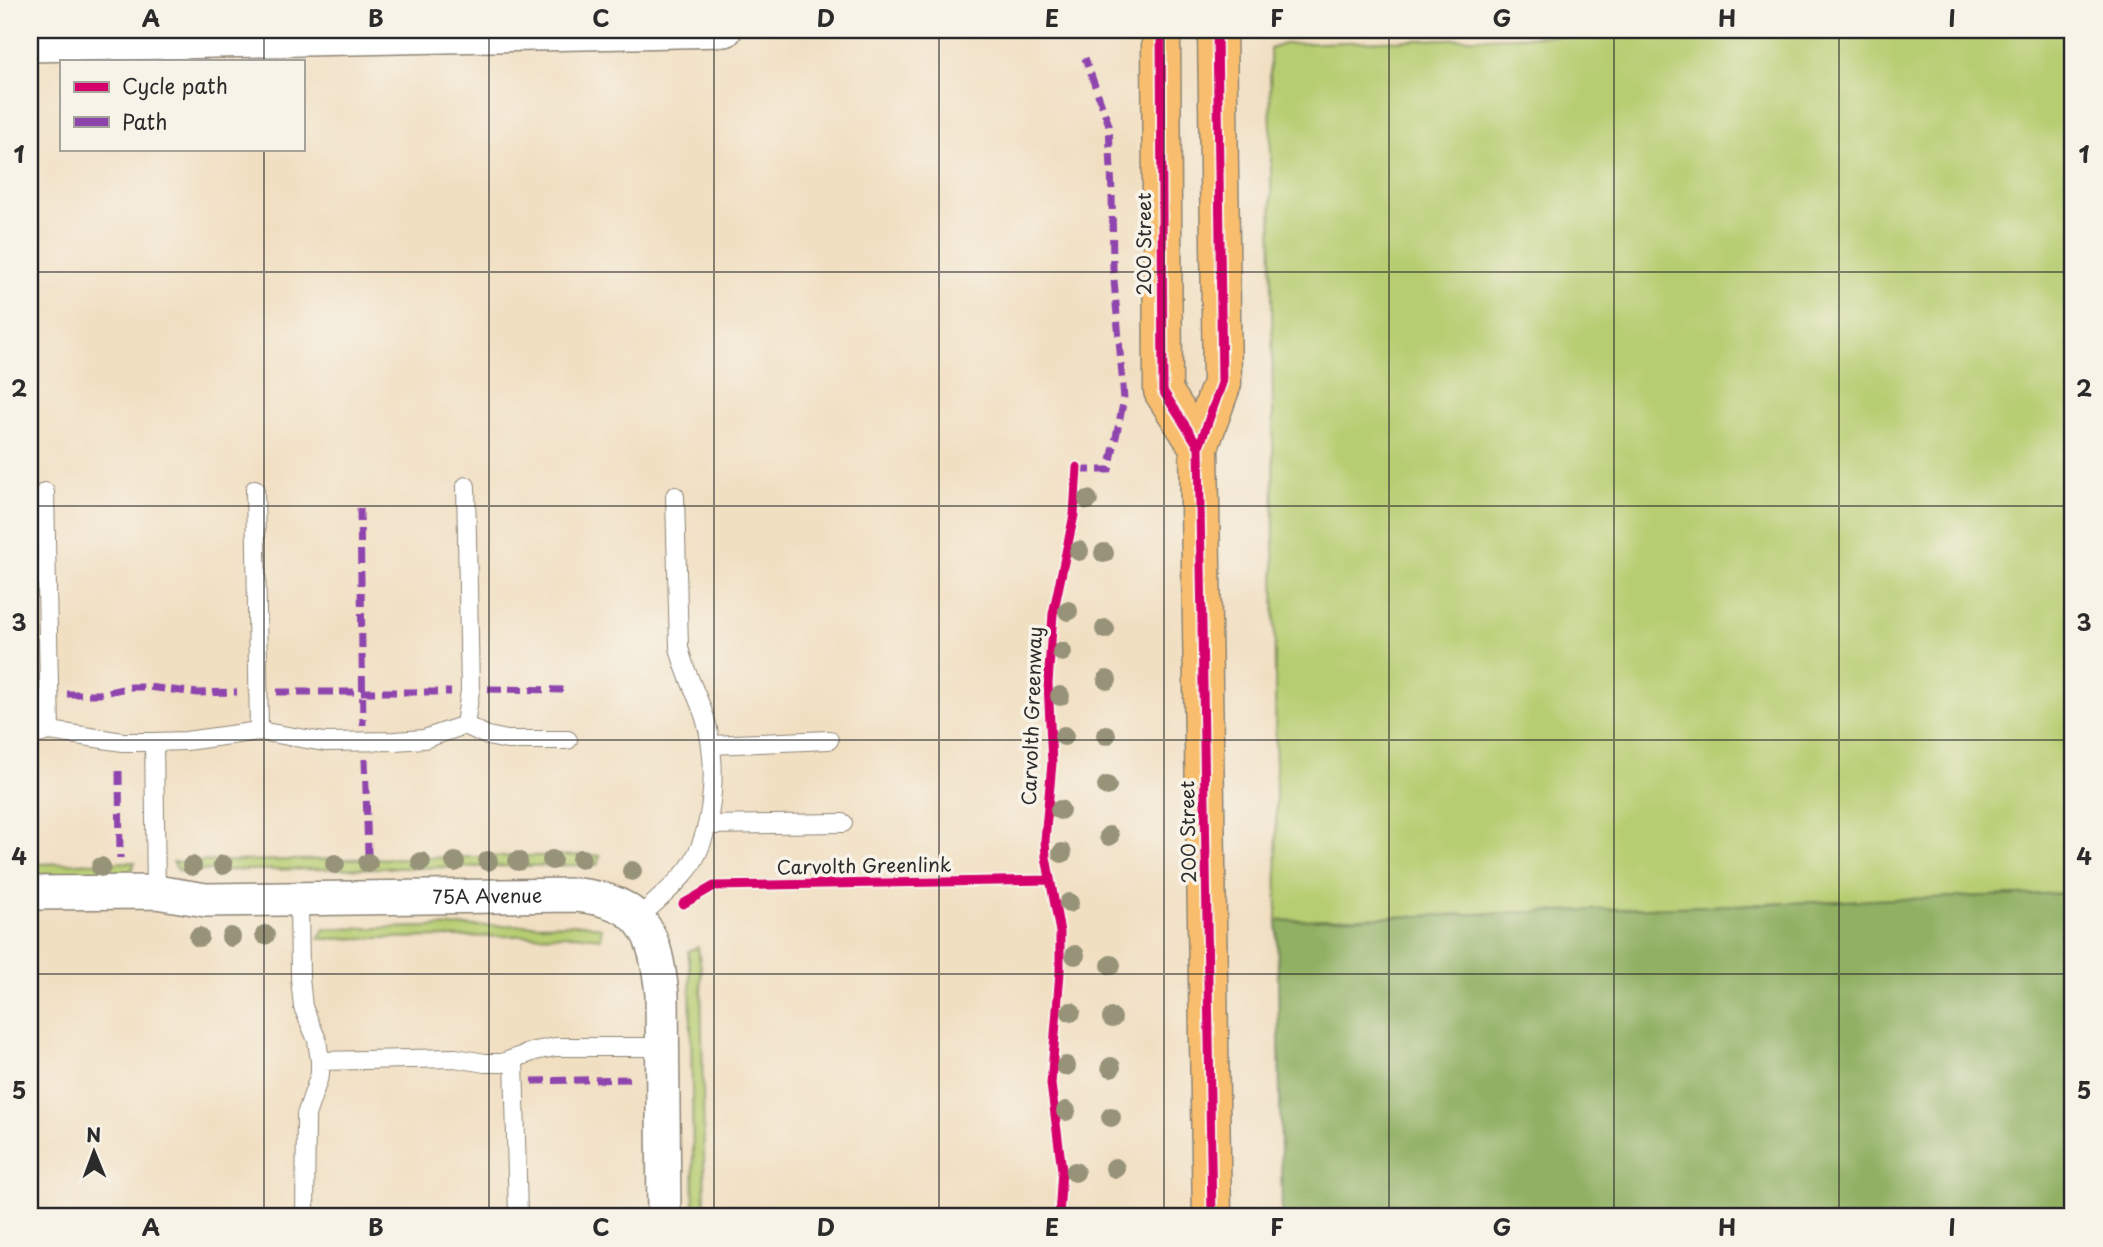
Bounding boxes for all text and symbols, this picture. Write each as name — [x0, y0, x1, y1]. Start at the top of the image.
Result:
text: A — [142, 0, 160, 35]
text: B — [368, 0, 384, 35]
text: C — [592, 0, 610, 35]
text: D — [817, 0, 835, 35]
text: E — [1045, 0, 1059, 35]
text: F — [1270, 0, 1284, 35]
text: G — [1493, 0, 1511, 35]
text: H — [1718, 0, 1736, 35]
text: I — [1948, 0, 1956, 35]
legend — [60, 60, 304, 150]
text: Cycle path — [122, 69, 228, 101]
text: Path — [122, 105, 167, 137]
text: 1 — [14, 136, 25, 171]
text: 1 — [2079, 136, 2090, 171]
street label: 200 Street — [1129, 192, 1157, 295]
text: 2 — [11, 370, 27, 405]
text: 2 — [2076, 370, 2092, 405]
text: 3 — [11, 604, 27, 639]
text: 3 — [2076, 604, 2092, 639]
street label: Carvolth Greenway — [1014, 626, 1048, 806]
street label: 200 Street — [1172, 780, 1202, 884]
text: 4 — [11, 838, 27, 873]
text: 4 — [2076, 838, 2092, 873]
street label: Carvolth Greenlink — [776, 849, 952, 881]
street label: 75A Avenue — [432, 880, 542, 910]
text: 5 — [12, 1072, 26, 1107]
text: 5 — [2077, 1072, 2091, 1107]
north arrow — [60, 1118, 130, 1188]
text: N — [86, 1120, 101, 1148]
text: A — [142, 1209, 160, 1244]
text: B — [368, 1209, 384, 1244]
text: C — [592, 1209, 610, 1244]
text: D — [817, 1209, 835, 1244]
text: E — [1045, 1209, 1059, 1244]
text: F — [1270, 1209, 1284, 1244]
text: G — [1493, 1209, 1511, 1244]
text: H — [1718, 1209, 1736, 1244]
text: I — [1948, 1209, 1956, 1244]

